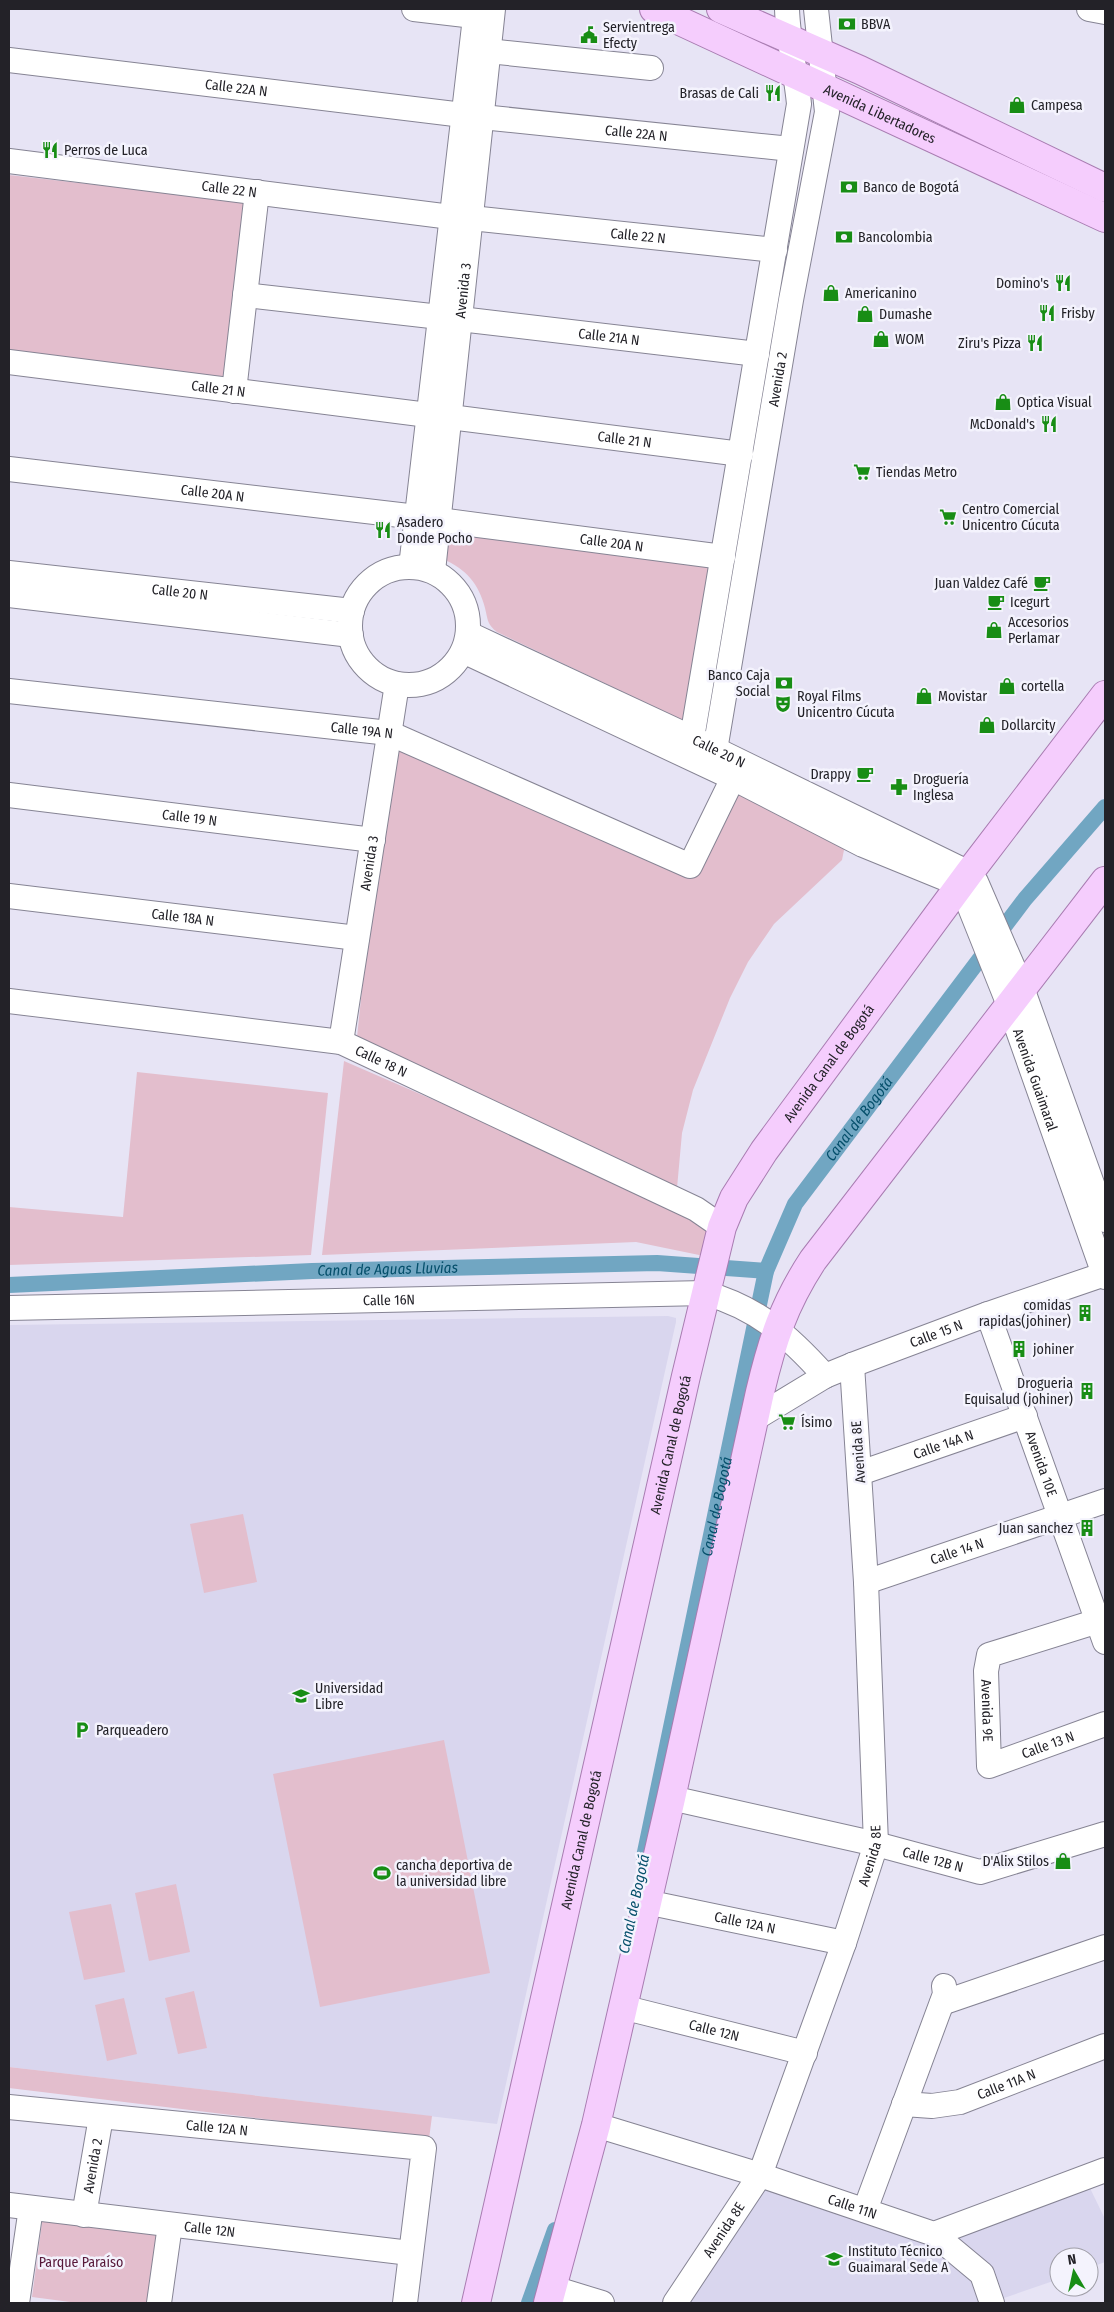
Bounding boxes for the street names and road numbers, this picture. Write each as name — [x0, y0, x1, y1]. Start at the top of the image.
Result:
street label: Calle 22A N — [204, 76, 268, 100]
street label: Avenida Libertadores — [821, 81, 939, 147]
street label: Calle 22A N — [604, 122, 668, 145]
street label: Calle 22 N — [201, 177, 258, 201]
street label: Calle 22 N — [610, 225, 666, 247]
street label: Avenida 3 — [452, 262, 475, 319]
street label: Calle 21A N — [577, 325, 641, 349]
street label: Avenida 2 — [765, 351, 791, 408]
street label: Calle 21 N — [190, 377, 246, 401]
street label: Calle 21 N — [596, 428, 653, 452]
street label: Calle 20A N — [180, 481, 245, 506]
street label: Calle 20A N — [579, 530, 644, 556]
street label: Calle 20 N — [151, 581, 209, 604]
street label: Calle 19A N — [330, 719, 394, 742]
street label: Calle 20 N — [690, 732, 748, 772]
street label: Calle 19 N — [161, 806, 218, 830]
street label: Avenida 3 — [357, 835, 382, 892]
street label: Calle 18A N — [150, 905, 215, 930]
street label: Avenida Canal de Bogotá — [780, 1001, 878, 1125]
street label: Avenida Guaimaral — [1009, 1026, 1061, 1134]
street label: Calle 18 N — [352, 1042, 410, 1081]
street label: Calle 16N — [363, 1291, 415, 1309]
street label: Calle 15 N — [908, 1316, 965, 1352]
street label: Avenida Canal de Bogotá — [647, 1374, 695, 1516]
street label: Avenida 8E — [848, 1420, 869, 1484]
street label: Calle 14A N — [911, 1426, 976, 1463]
street label: Avenida 10E — [1021, 1429, 1061, 1499]
street label: Calle 14 N — [928, 1535, 986, 1569]
street label: Avenida 9E — [977, 1679, 996, 1742]
street label: Calle 13 N — [1019, 1728, 1077, 1763]
street label: Avenida Canal de Bogotá — [557, 1769, 605, 1911]
street label: Avenida 8E — [855, 1824, 885, 1888]
street label: Calle 12B N — [900, 1843, 965, 1876]
street label: Calle 12A N — [713, 1908, 777, 1938]
street label: Calle 12N — [687, 2016, 741, 2045]
street label: Calle 11A N — [975, 2066, 1038, 2104]
street label: Calle 12A N — [185, 2117, 249, 2140]
street label: Avenida 2 — [80, 2137, 106, 2195]
street label: Calle 11N — [826, 2191, 879, 2223]
street label: Avenida 8E — [700, 2199, 749, 2261]
street label: Calle 12N — [183, 2218, 236, 2241]

